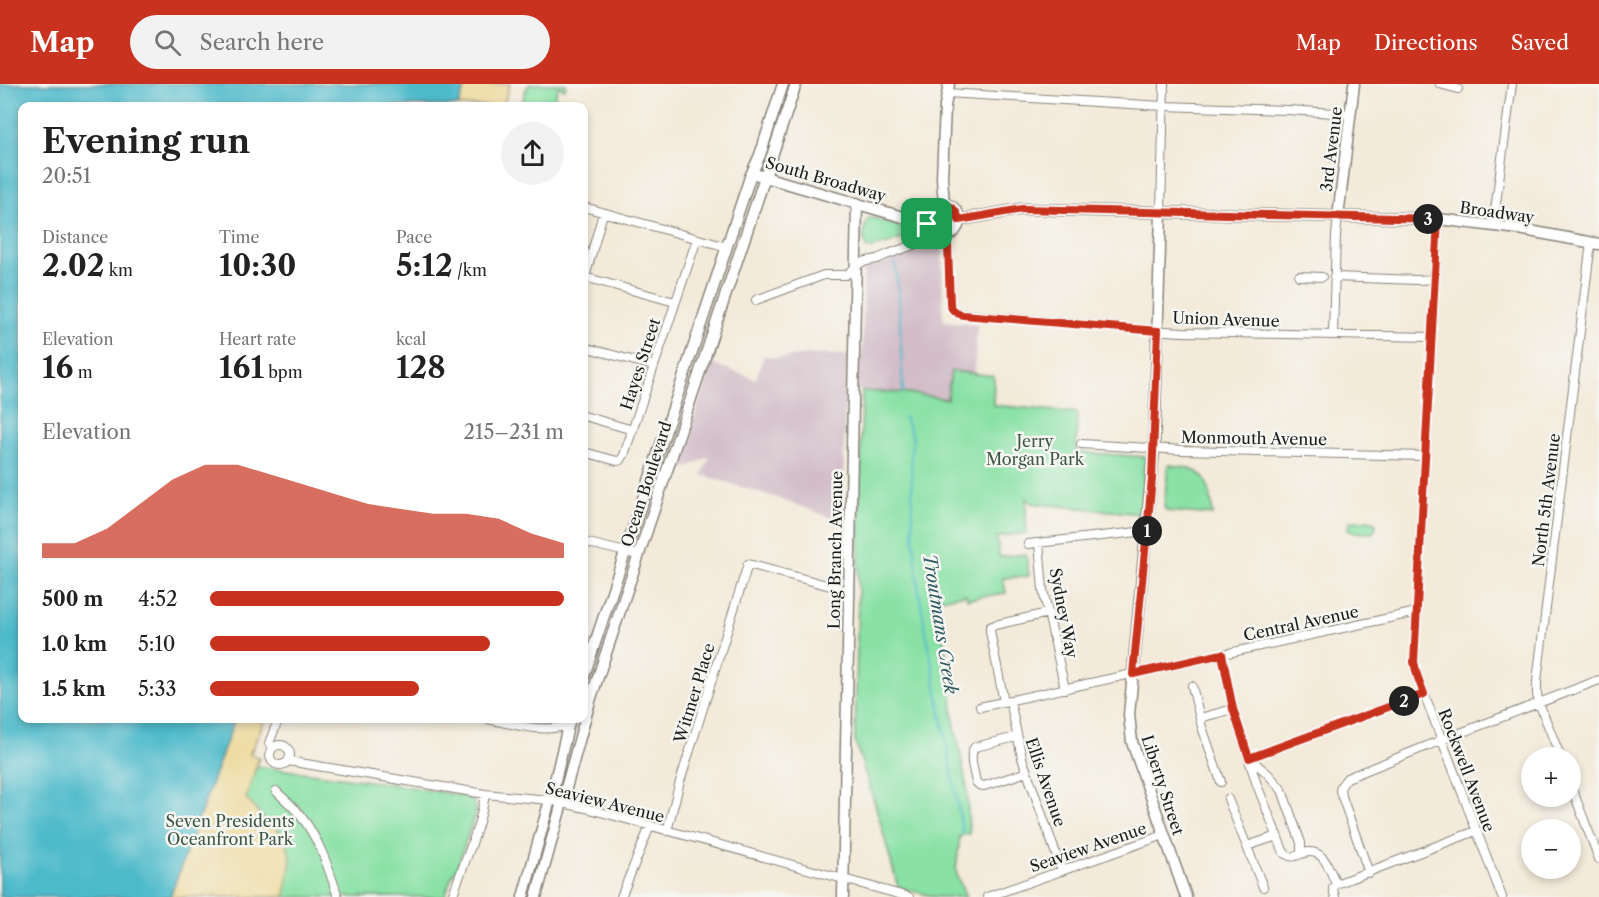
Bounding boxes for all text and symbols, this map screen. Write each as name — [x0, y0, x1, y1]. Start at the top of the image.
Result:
search box — [130, 15, 550, 69]
text: Map — [30, 25, 94, 59]
icon: search — [151, 26, 184, 59]
text: Search here — [199, 29, 324, 56]
text: Map — [1296, 30, 1341, 55]
text: Directions — [1374, 30, 1478, 55]
text: Saved — [1511, 30, 1569, 55]
street label: 3rd Avenue — [1316, 105, 1346, 193]
text: Evening run — [42, 121, 250, 162]
button: share — [501, 122, 564, 185]
street label: South Broadway — [763, 152, 890, 206]
text: 20:51 — [42, 164, 91, 188]
street label: Broadway — [1458, 197, 1537, 227]
pin — [901, 198, 952, 249]
pin: 3 — [1413, 204, 1443, 234]
icon: arrive — [910, 207, 943, 240]
text: 3 — [1423, 209, 1433, 229]
text: Distance — [42, 227, 108, 247]
text: Time — [219, 227, 259, 247]
text: Pace — [396, 227, 432, 247]
text: 2.02 — [42, 247, 105, 284]
text: 10:30 — [219, 247, 296, 284]
text: 5:12 — [396, 247, 453, 284]
text: km — [105, 260, 133, 280]
text: /km — [453, 260, 487, 280]
street label: Union Avenue — [1172, 307, 1280, 331]
street label: Hayes Street — [616, 315, 664, 413]
text: Elevation — [42, 329, 113, 349]
text: Heart rate — [219, 329, 296, 349]
text: kcal — [396, 329, 426, 349]
text: 16 — [42, 349, 73, 386]
text: 161 — [219, 349, 264, 386]
text: 128 — [396, 349, 446, 386]
text: m — [73, 362, 93, 382]
text: bpm — [264, 362, 303, 382]
street label: Ocean Boulevard — [616, 419, 676, 549]
text: Elevation — [42, 420, 131, 444]
text: 215–231 m — [463, 420, 564, 444]
street label: Monmouth Avenue — [1181, 427, 1327, 449]
park label: Jerry Morgan Park — [986, 431, 1085, 469]
street label: North 5th Avenue — [1528, 432, 1564, 568]
street label: Long Branch Avenue — [824, 471, 846, 629]
pin: 1 — [1132, 516, 1162, 546]
text: 1 — [1143, 521, 1151, 541]
water label: Troutmans Creek — [918, 552, 962, 696]
street label: Sydney Way — [1045, 566, 1083, 661]
text: 500 m — [42, 587, 103, 611]
text: 4:52 — [138, 587, 178, 611]
street label: Central Avenue — [1242, 601, 1360, 645]
text: 1.0 km — [42, 632, 107, 656]
text: 5:10 — [138, 632, 176, 656]
street label: Witmer Place — [669, 640, 719, 746]
text: 1.5 km — [42, 677, 106, 701]
text: 5:33 — [138, 677, 177, 701]
pin: 2 — [1389, 686, 1419, 716]
text: 2 — [1399, 691, 1409, 711]
street label: Rockwell Avenue — [1434, 706, 1500, 835]
street label: Liberty Street — [1137, 732, 1189, 838]
street label: Ellis Avenue — [1021, 735, 1071, 829]
map controls — [1521, 747, 1581, 879]
button: + — [1521, 747, 1581, 807]
street label: Seaview Avenue — [543, 778, 667, 826]
park label: Seven Presidents Oceanfront Park — [166, 811, 294, 849]
street label: Seaview Avenue — [1027, 818, 1149, 876]
button: − — [1521, 819, 1581, 879]

